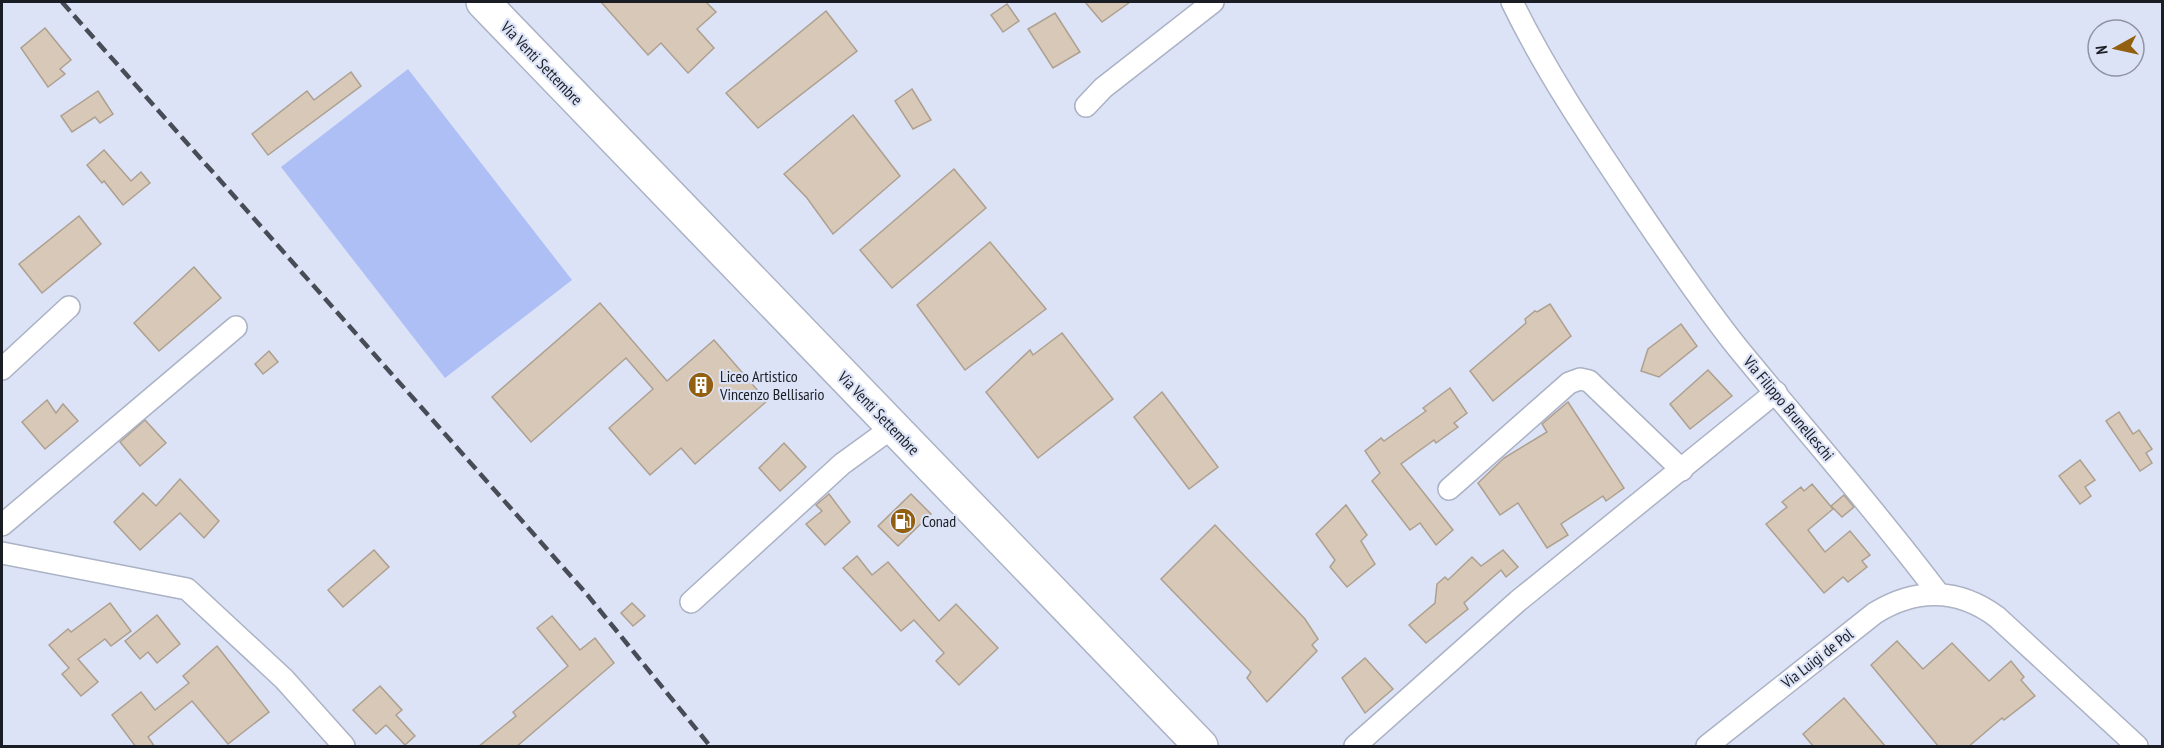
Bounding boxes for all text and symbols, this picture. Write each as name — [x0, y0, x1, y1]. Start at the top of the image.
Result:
street label: Via Venti Settembre — [496, 16, 587, 109]
north arrow — [2086, 18, 2146, 78]
text: N — [2091, 44, 2112, 56]
street label: Via Filippo Brunelleschi — [1739, 351, 1839, 464]
place label: Liceo Artistico Vincenzo Bellisario — [719, 366, 825, 404]
street label: Via Venti Settembre — [833, 366, 924, 459]
building icon: Liceo Artistico Vincenzo Bellisario — [686, 370, 716, 400]
fuel station icon: Conad — [888, 506, 918, 536]
place label: Conad — [922, 511, 956, 531]
street label: Via Luigi de Pol — [1776, 624, 1857, 693]

